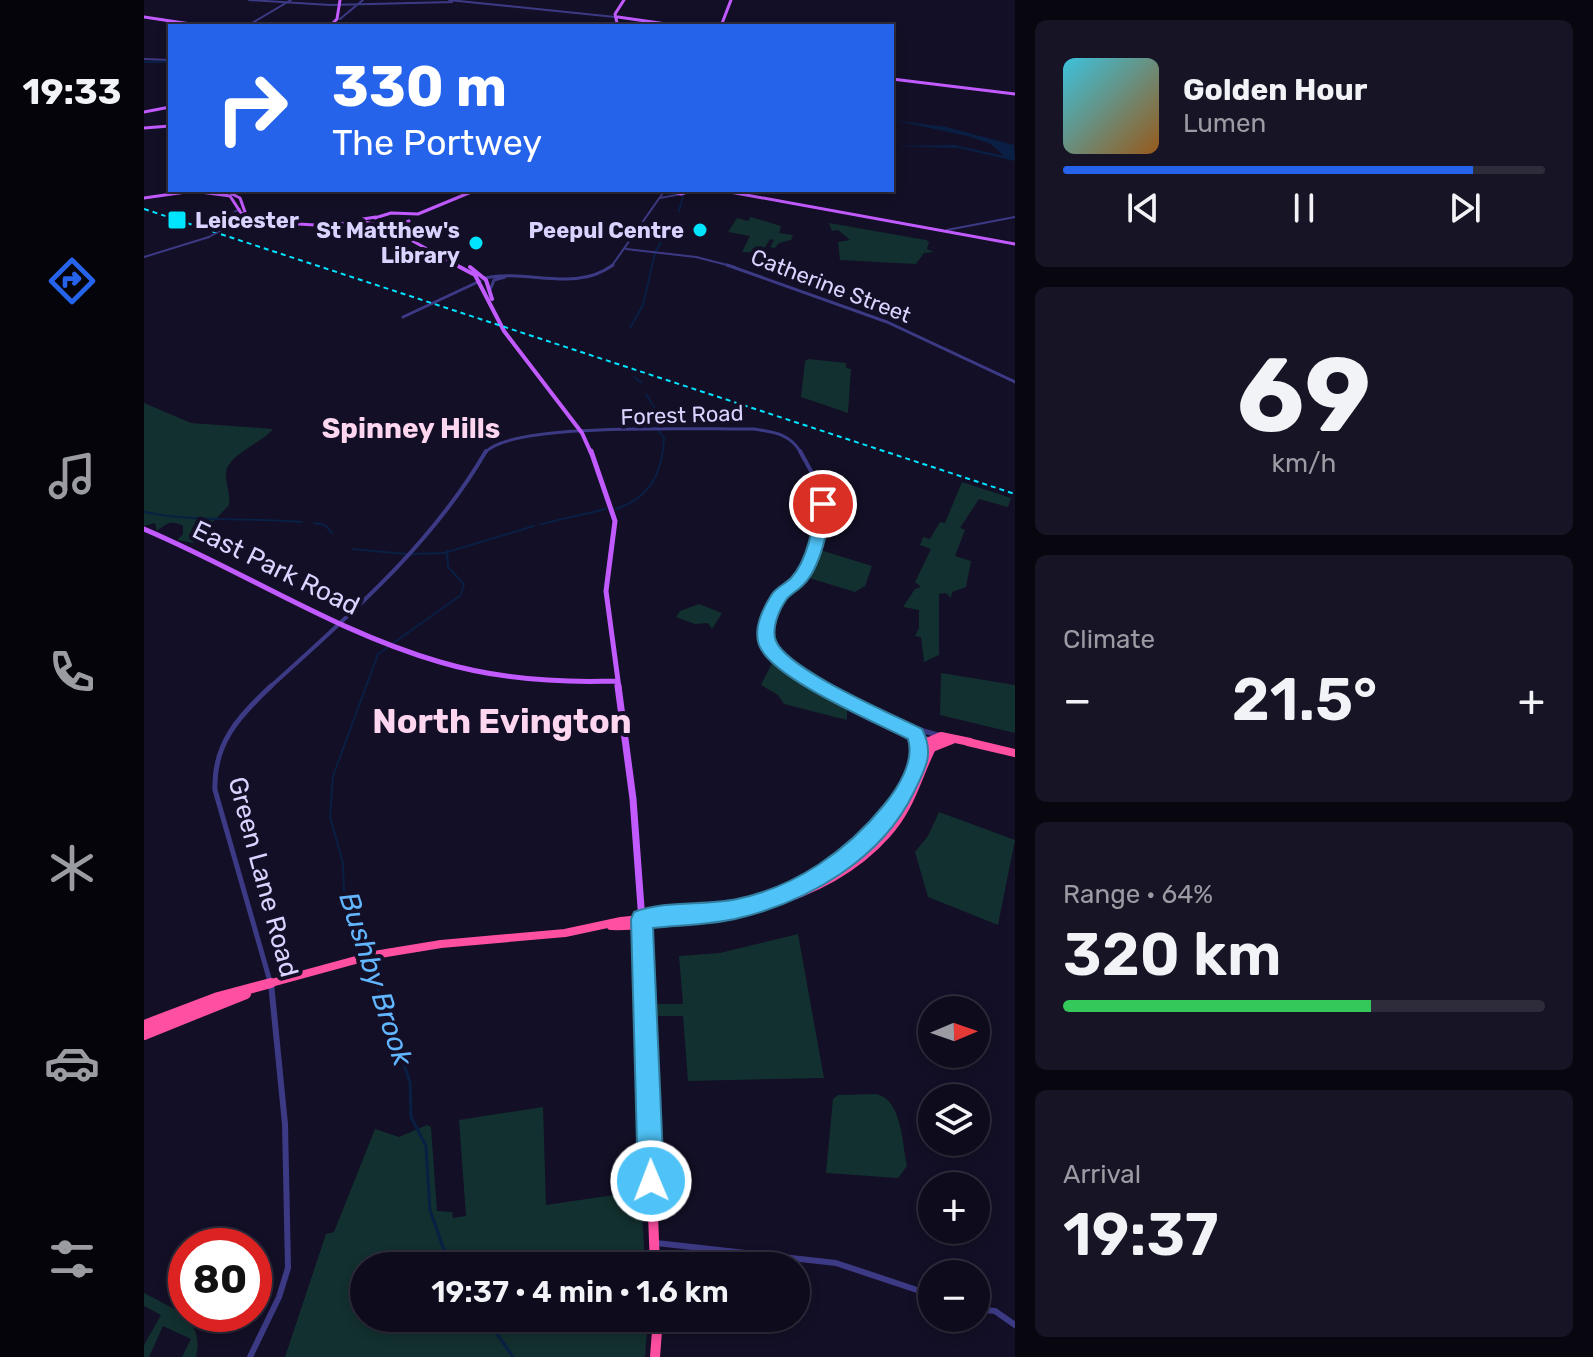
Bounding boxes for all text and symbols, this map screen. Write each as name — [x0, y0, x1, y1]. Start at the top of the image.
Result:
text: 330 m — [332, 54, 507, 120]
icon: right — [200, 56, 304, 160]
text: 19:33 — [23, 70, 121, 113]
text: Golden Hour — [1183, 72, 1367, 108]
text: Lumen — [1183, 108, 1266, 139]
text: The Portwey — [332, 121, 542, 164]
icon: previous — [1121, 186, 1165, 230]
icon: pause — [1282, 186, 1326, 230]
icon: next — [1443, 186, 1487, 230]
place label: Leicester — [195, 207, 299, 234]
marker: Leicester — [166, 209, 188, 231]
place label: St Matthew's Library — [316, 217, 460, 269]
place label: Peepul Centre — [528, 217, 684, 244]
marker: Peepul Centre — [691, 221, 709, 239]
marker: St Matthew's Library — [467, 234, 485, 252]
street label: Catherine Street — [747, 243, 915, 329]
icon: directions — [44, 253, 100, 309]
text: 69 — [1237, 334, 1371, 457]
street label: Forest Road — [620, 399, 744, 431]
district label: Spinney Hills — [322, 412, 500, 445]
icon: music — [44, 448, 100, 504]
text: km/h — [1272, 448, 1336, 479]
pin — [789, 470, 857, 538]
icon: arrive — [801, 482, 845, 526]
street label: East Park Road — [188, 514, 364, 622]
text: Climate — [1063, 624, 1155, 655]
icon: phone — [44, 644, 100, 700]
text: 21.5° — [1232, 664, 1377, 735]
text: − — [1063, 674, 1092, 726]
text: + — [1518, 674, 1545, 726]
district label: North Evington — [372, 701, 632, 742]
street label: Green Lane Road — [221, 774, 305, 980]
icon: climate — [44, 840, 100, 896]
text: Range · 64% — [1063, 879, 1213, 910]
water label: Bushby Brook — [332, 888, 420, 1070]
text: 320 km — [1063, 919, 1282, 990]
north arrow — [918, 996, 990, 1068]
map controls — [918, 996, 990, 1332]
icon: car — [44, 1035, 100, 1091]
button: layers — [918, 1084, 990, 1156]
position arrow — [609, 1139, 693, 1223]
text: Arrival — [1063, 1159, 1141, 1190]
button: + — [918, 1172, 990, 1244]
text: 19:37 — [1063, 1199, 1219, 1270]
speed limit sign: 80 — [168, 1228, 272, 1332]
icon: filters — [44, 1231, 100, 1287]
button: − — [918, 1260, 990, 1332]
text: 19:37 · 4 min · 1.6 km — [431, 1274, 729, 1310]

